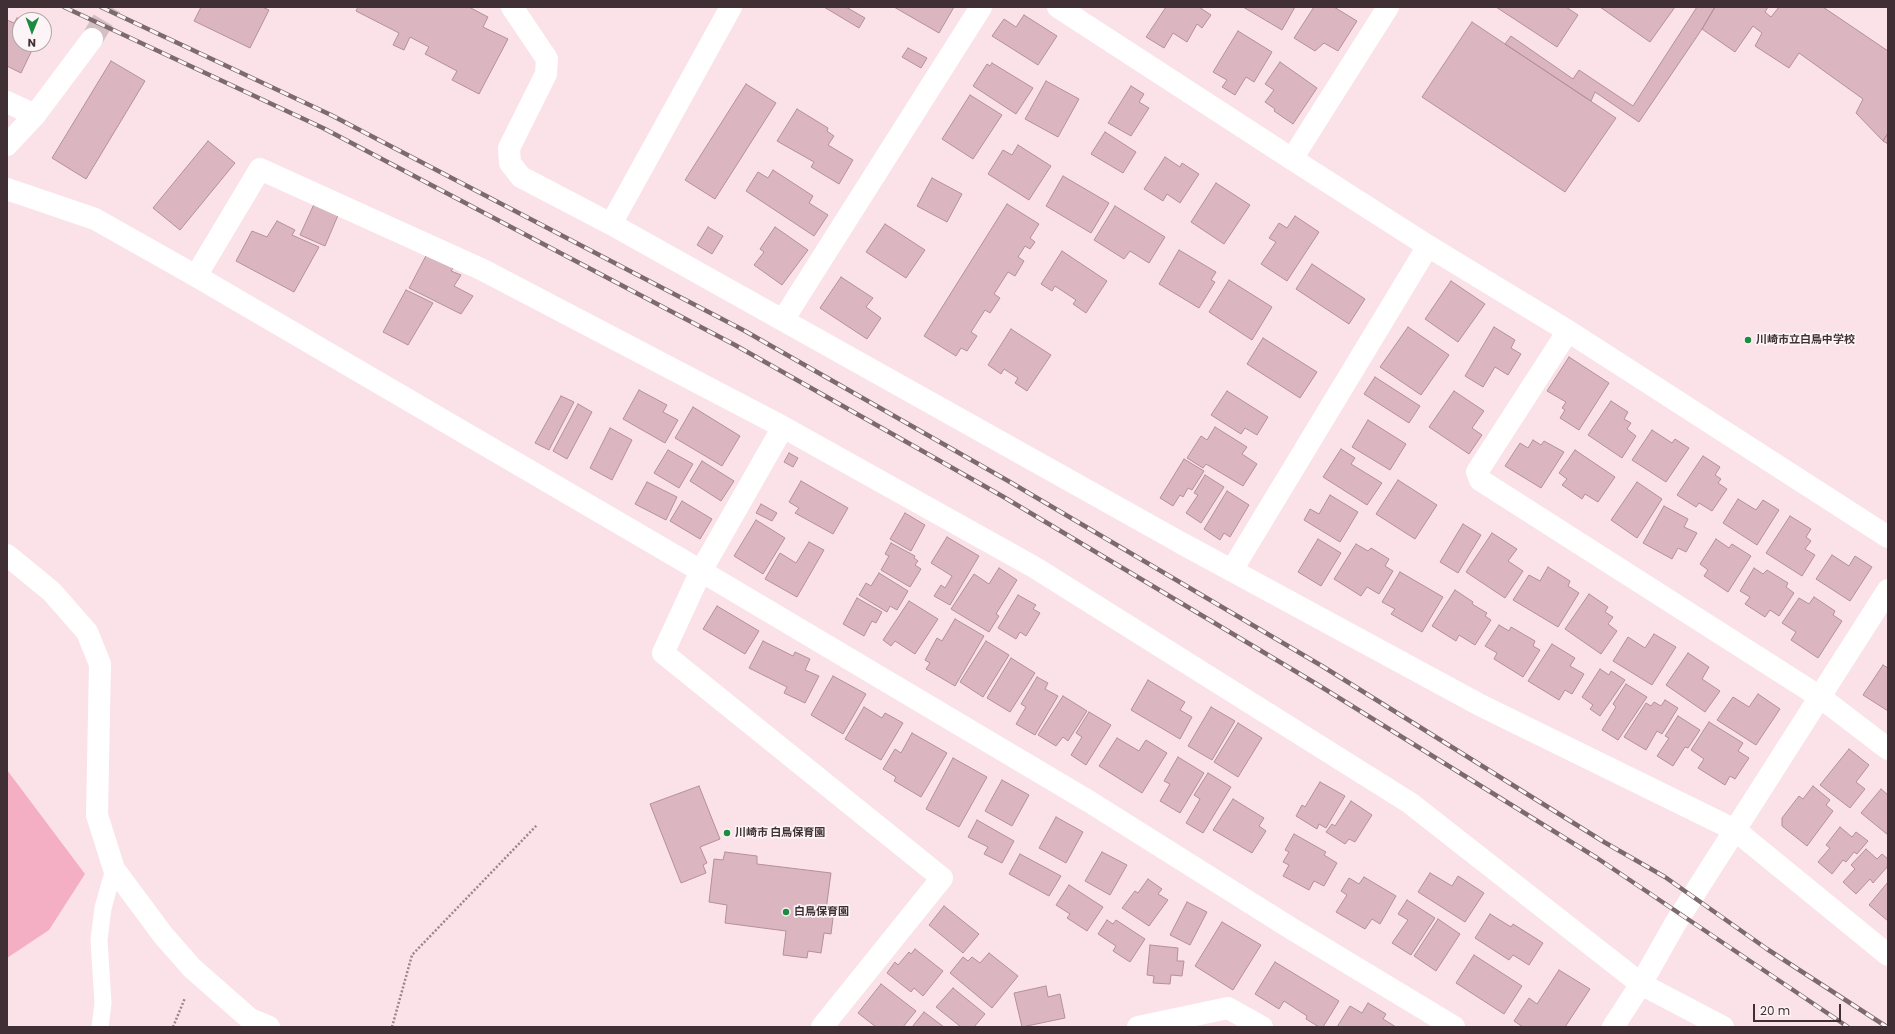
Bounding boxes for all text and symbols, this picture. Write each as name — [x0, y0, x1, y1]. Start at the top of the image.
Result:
north arrow — [12, 12, 52, 52]
text: N — [28, 35, 36, 51]
place label: 川崎市立白鳥中学校 — [1756, 333, 1855, 347]
marker: 川崎市立白鳥中学校 — [1743, 335, 1753, 345]
place label: 川崎市 白鳥保育園 — [735, 826, 825, 840]
marker: 川崎市 白鳥保育園 — [722, 828, 732, 838]
place label: 白鳥保育園 — [794, 905, 849, 919]
marker: 白鳥保育園 — [781, 907, 791, 917]
scale bar — [1755, 996, 1843, 1022]
text: 20 m — [1760, 1002, 1790, 1019]

